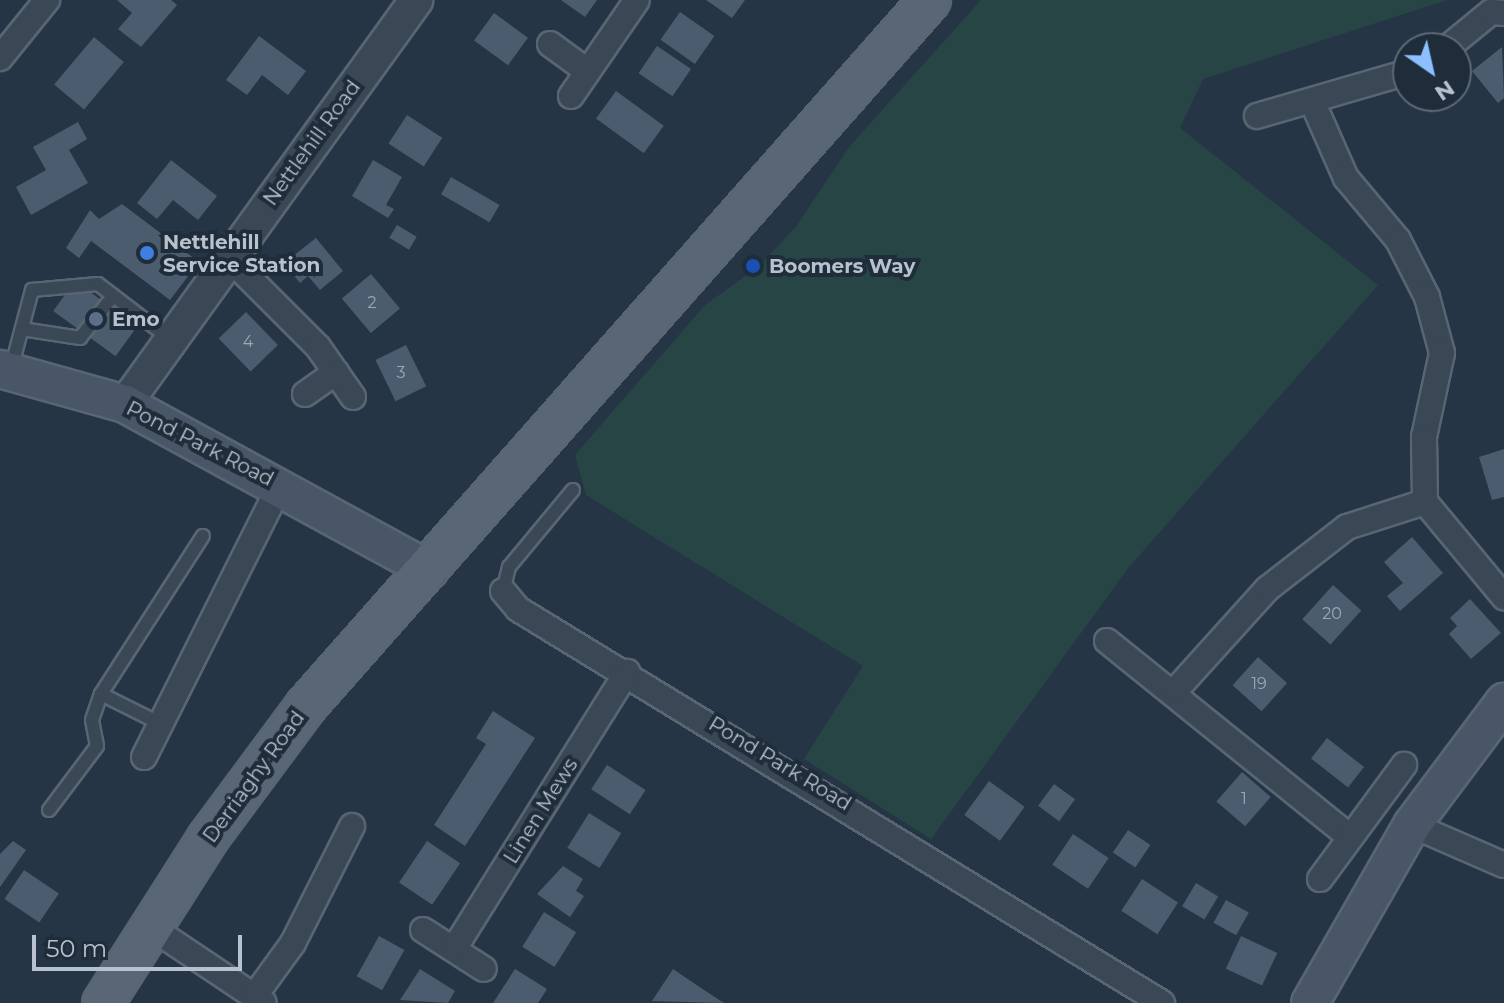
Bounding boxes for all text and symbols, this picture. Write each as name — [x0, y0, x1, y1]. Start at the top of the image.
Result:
north arrow — [1392, 32, 1472, 112]
text: N — [1430, 74, 1460, 107]
street label: Nettlehill Road — [259, 76, 365, 210]
place label: Nettlehill Service Station — [163, 230, 320, 277]
marker: Nettlehill Service Station — [138, 244, 156, 262]
place label: Boomers Way — [769, 254, 915, 278]
marker: Boomers Way — [744, 257, 762, 275]
house number: 2 — [367, 293, 377, 313]
place label: Emo — [112, 307, 160, 331]
marker: Emo — [87, 310, 105, 328]
house number: 4 — [243, 332, 253, 352]
house number: 3 — [396, 363, 406, 383]
street label: Pond Park Road — [122, 396, 278, 492]
house number: 20 — [1322, 604, 1342, 624]
house number: 19 — [1251, 674, 1267, 694]
street label: Derriaghy Road — [198, 707, 310, 847]
street label: Pond Park Road — [704, 712, 856, 816]
street label: Linen Mews — [499, 754, 583, 868]
house number: 1 — [1241, 789, 1247, 809]
scale bar — [36, 919, 246, 969]
text: 50 m — [46, 934, 107, 963]

